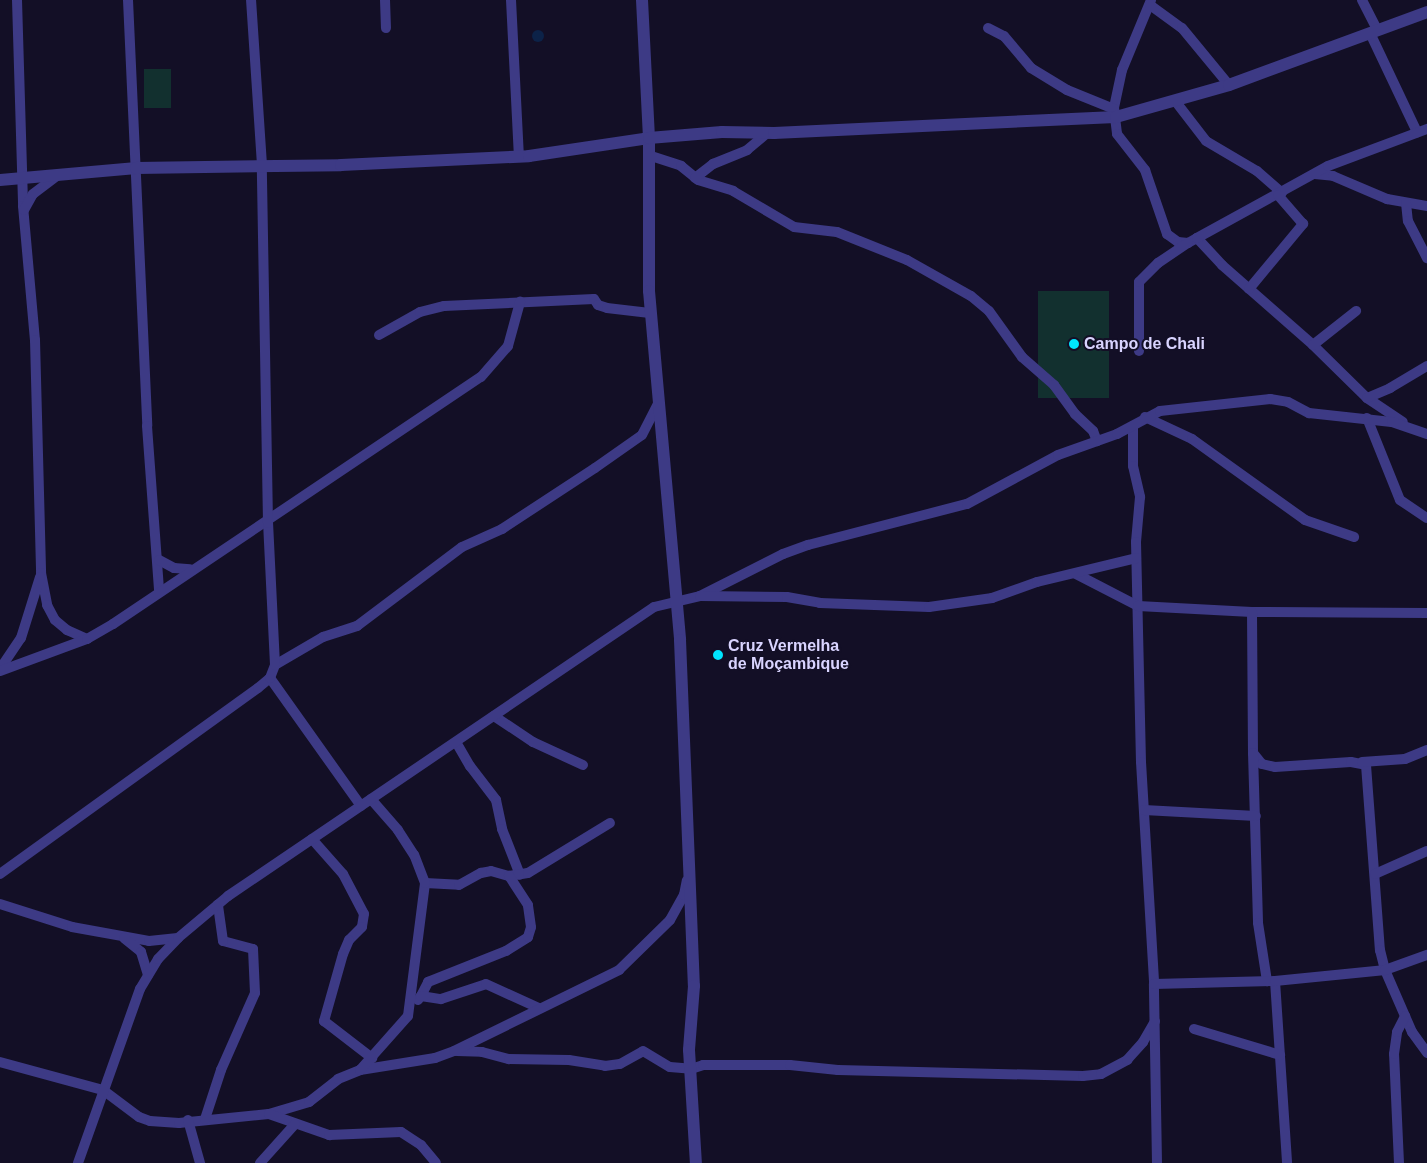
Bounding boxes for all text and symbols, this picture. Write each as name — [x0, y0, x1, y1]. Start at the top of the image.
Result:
place label: Campo de Chali — [1084, 334, 1205, 354]
marker: Campo de Chali — [1068, 338, 1080, 350]
place label: Cruz Vermelha de Moçambique — [728, 636, 849, 674]
marker: Cruz Vermelha de Moçambique — [712, 649, 724, 661]

